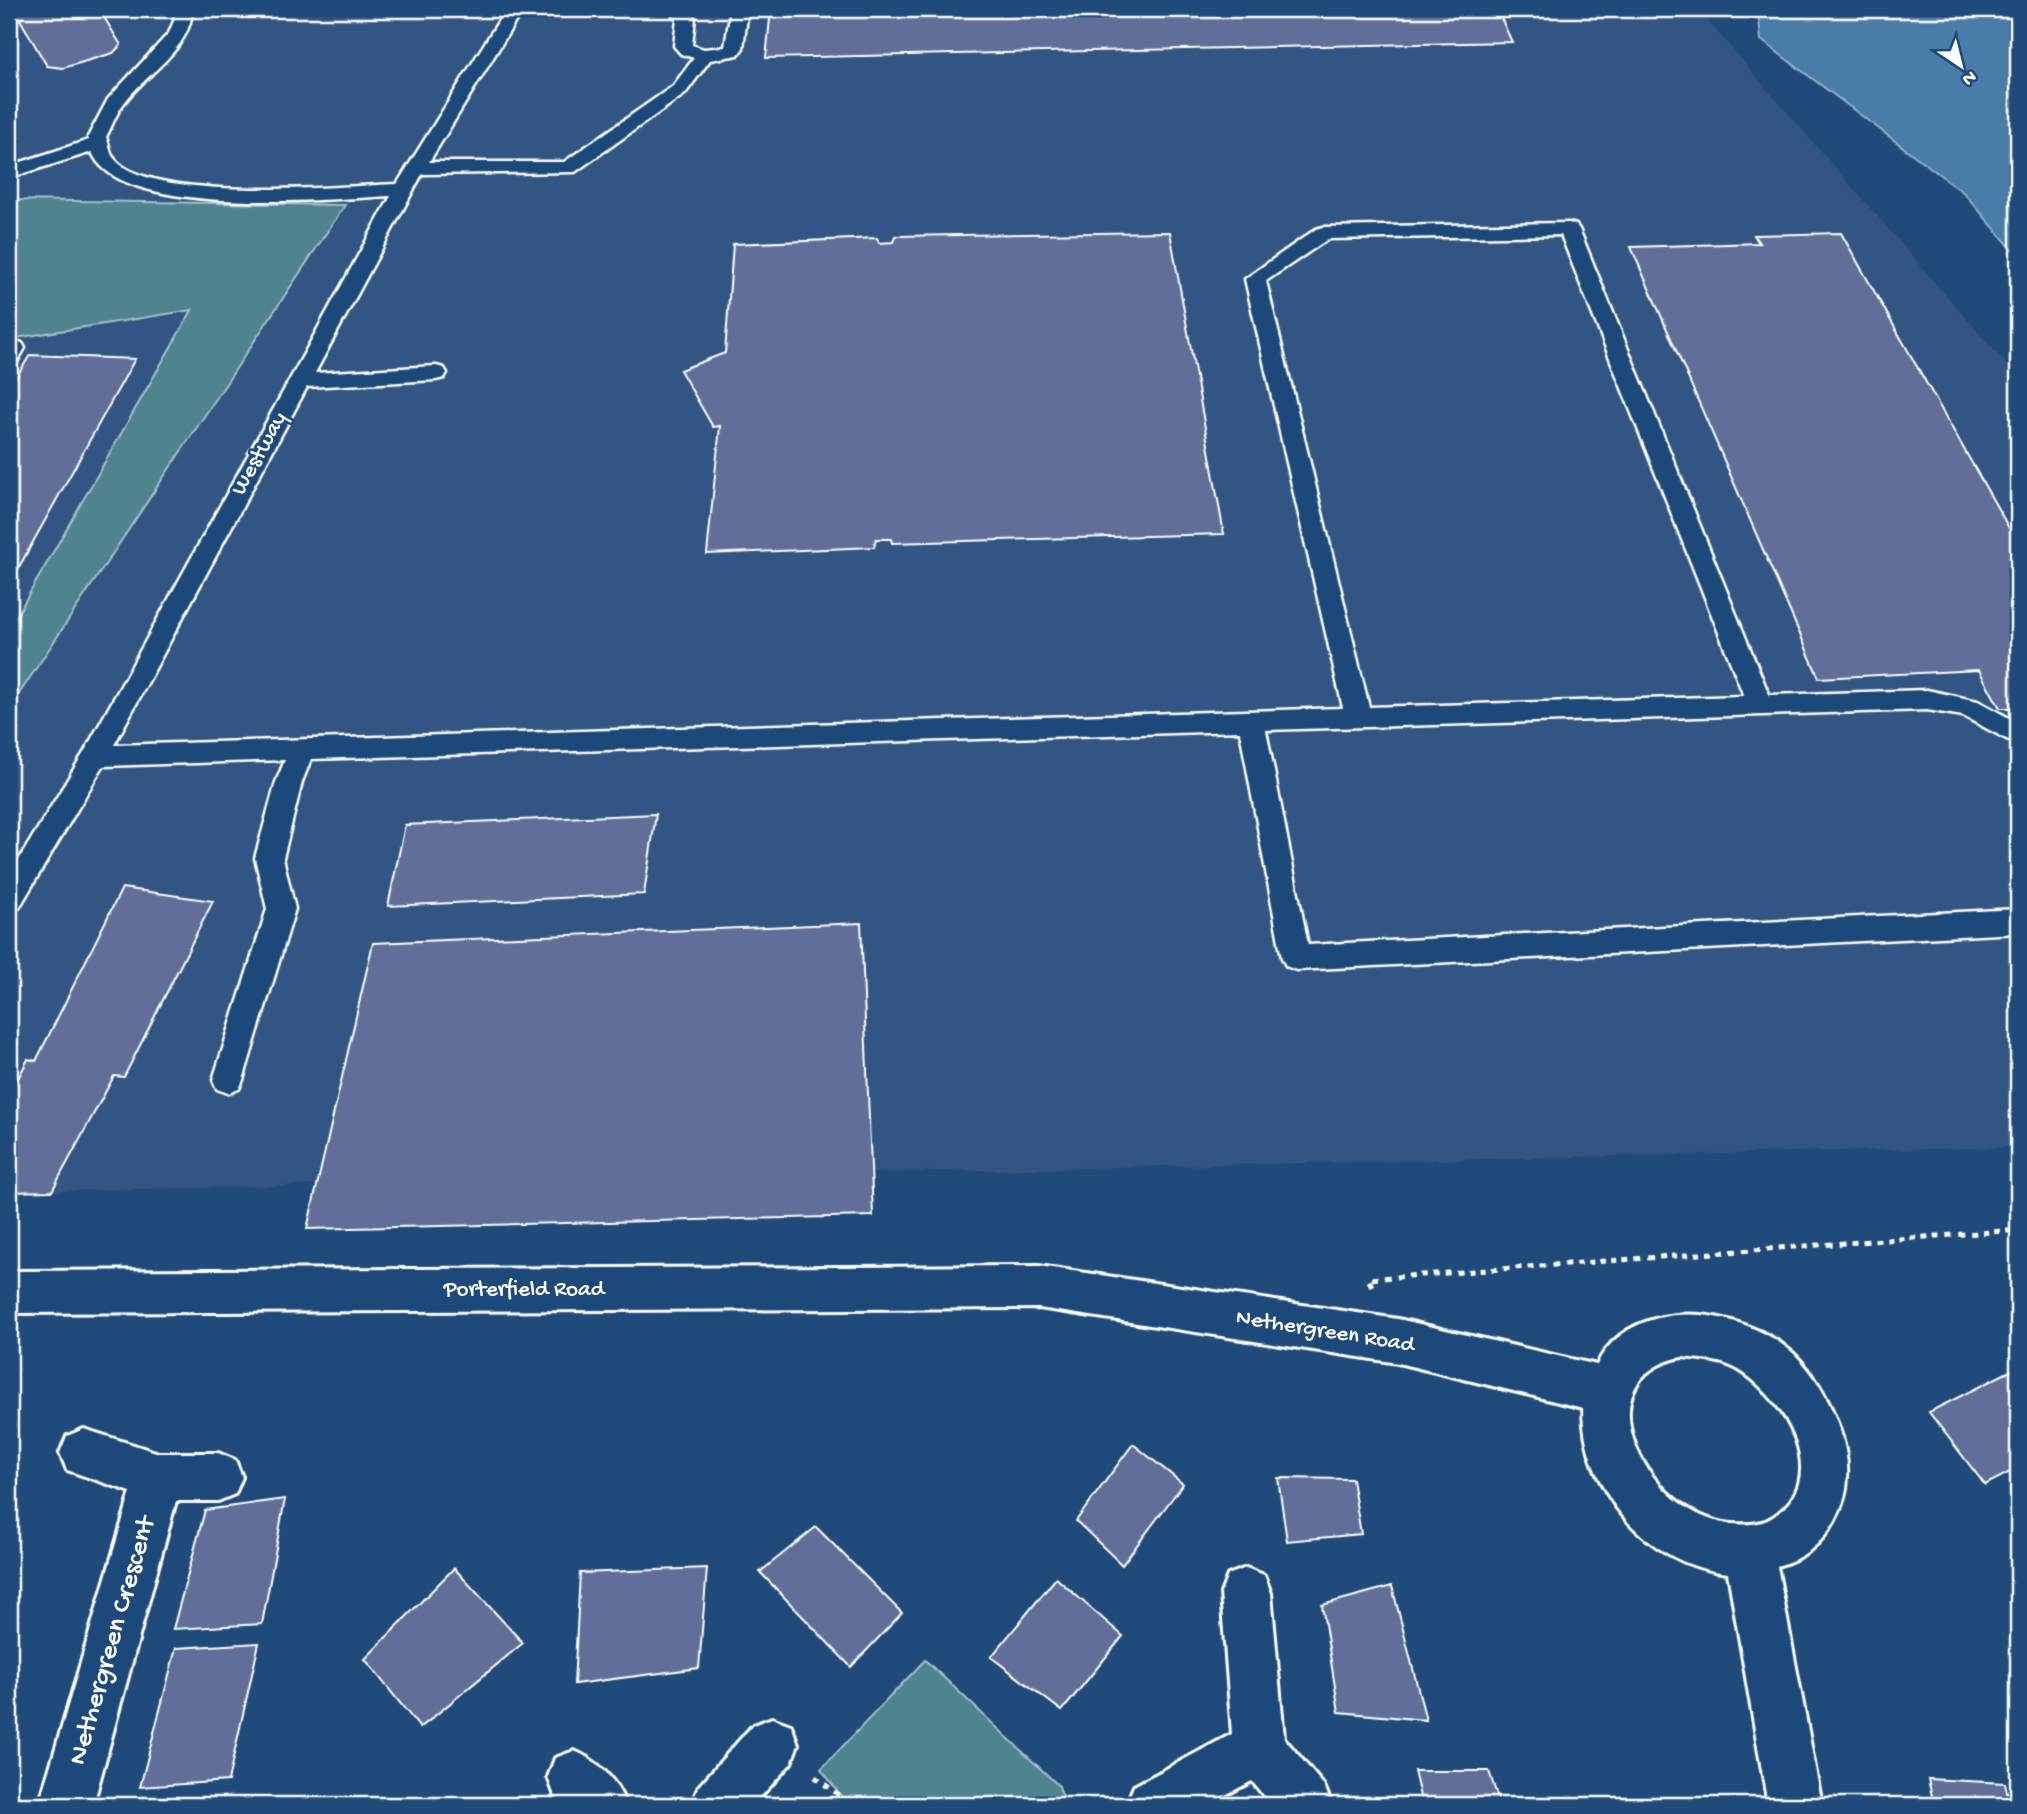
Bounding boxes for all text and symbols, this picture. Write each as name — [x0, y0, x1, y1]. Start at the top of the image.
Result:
north arrow — [1926, 32, 1996, 102]
text: N — [1957, 64, 1980, 90]
street label: Westway — [226, 408, 294, 500]
street label: Porterfield Road — [443, 1277, 606, 1304]
street label: Nethergreen Road — [1234, 1305, 1418, 1360]
street label: Nethergreen Crescent — [62, 1511, 165, 1769]

